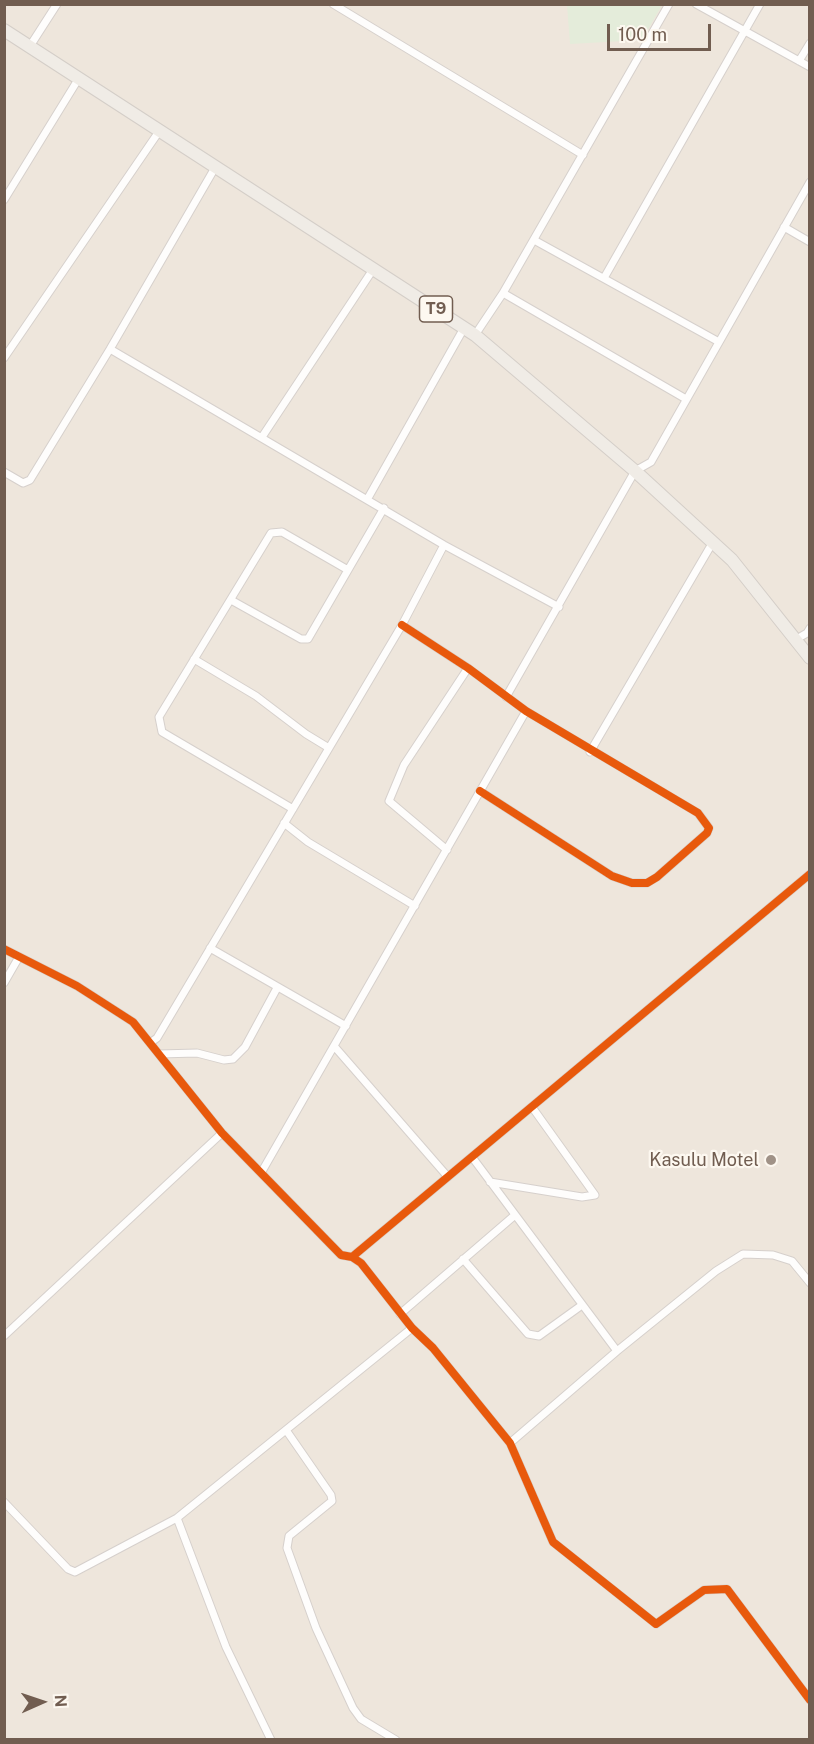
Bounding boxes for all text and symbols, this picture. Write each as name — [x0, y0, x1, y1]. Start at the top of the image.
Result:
scale bar — [610, 12, 714, 50]
text: 100 m — [618, 24, 667, 45]
road number: T9 — [420, 296, 452, 322]
place label: Kasulu Motel — [649, 1149, 759, 1171]
marker: Kasulu Motel — [764, 1153, 778, 1167]
north arrow — [12, 1672, 72, 1732]
text: N — [51, 1694, 70, 1708]

